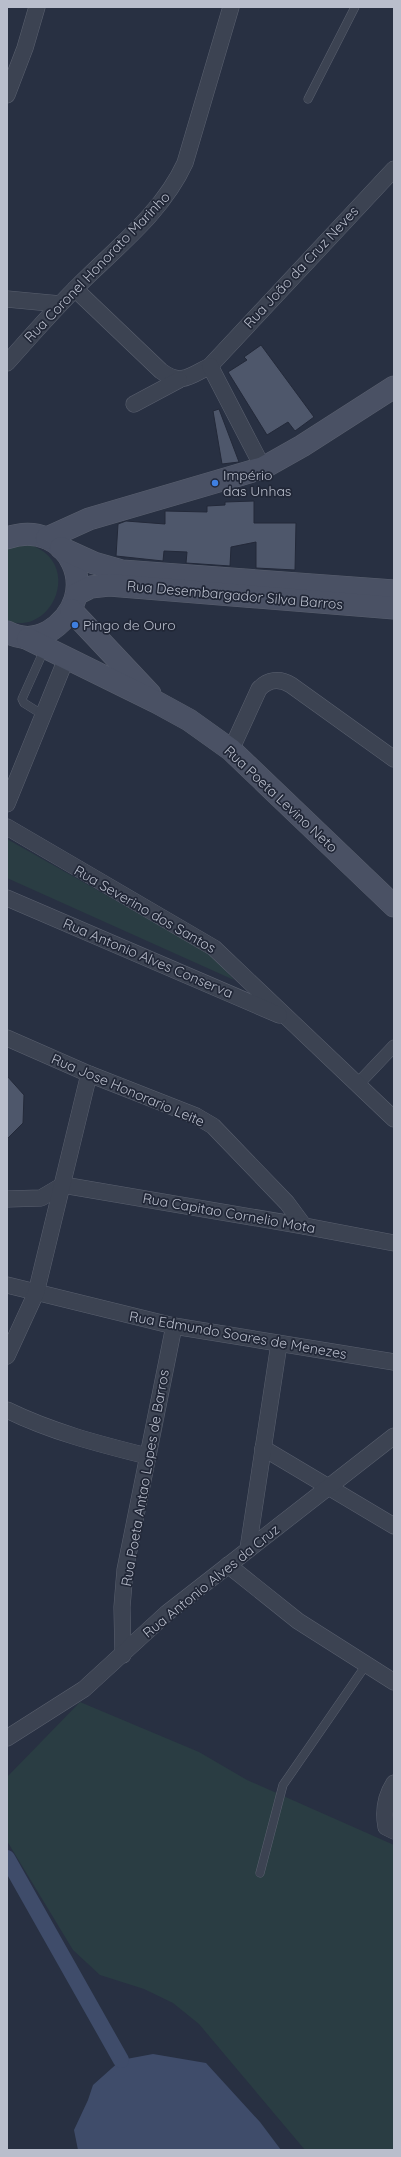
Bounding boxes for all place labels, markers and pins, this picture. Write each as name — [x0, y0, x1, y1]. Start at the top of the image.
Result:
place label: Império das Unhas — [223, 466, 291, 500]
marker: Império das Unhas — [210, 478, 220, 488]
place label: Pingo de Ouro — [83, 616, 176, 634]
marker: Pingo de Ouro — [70, 620, 80, 630]

